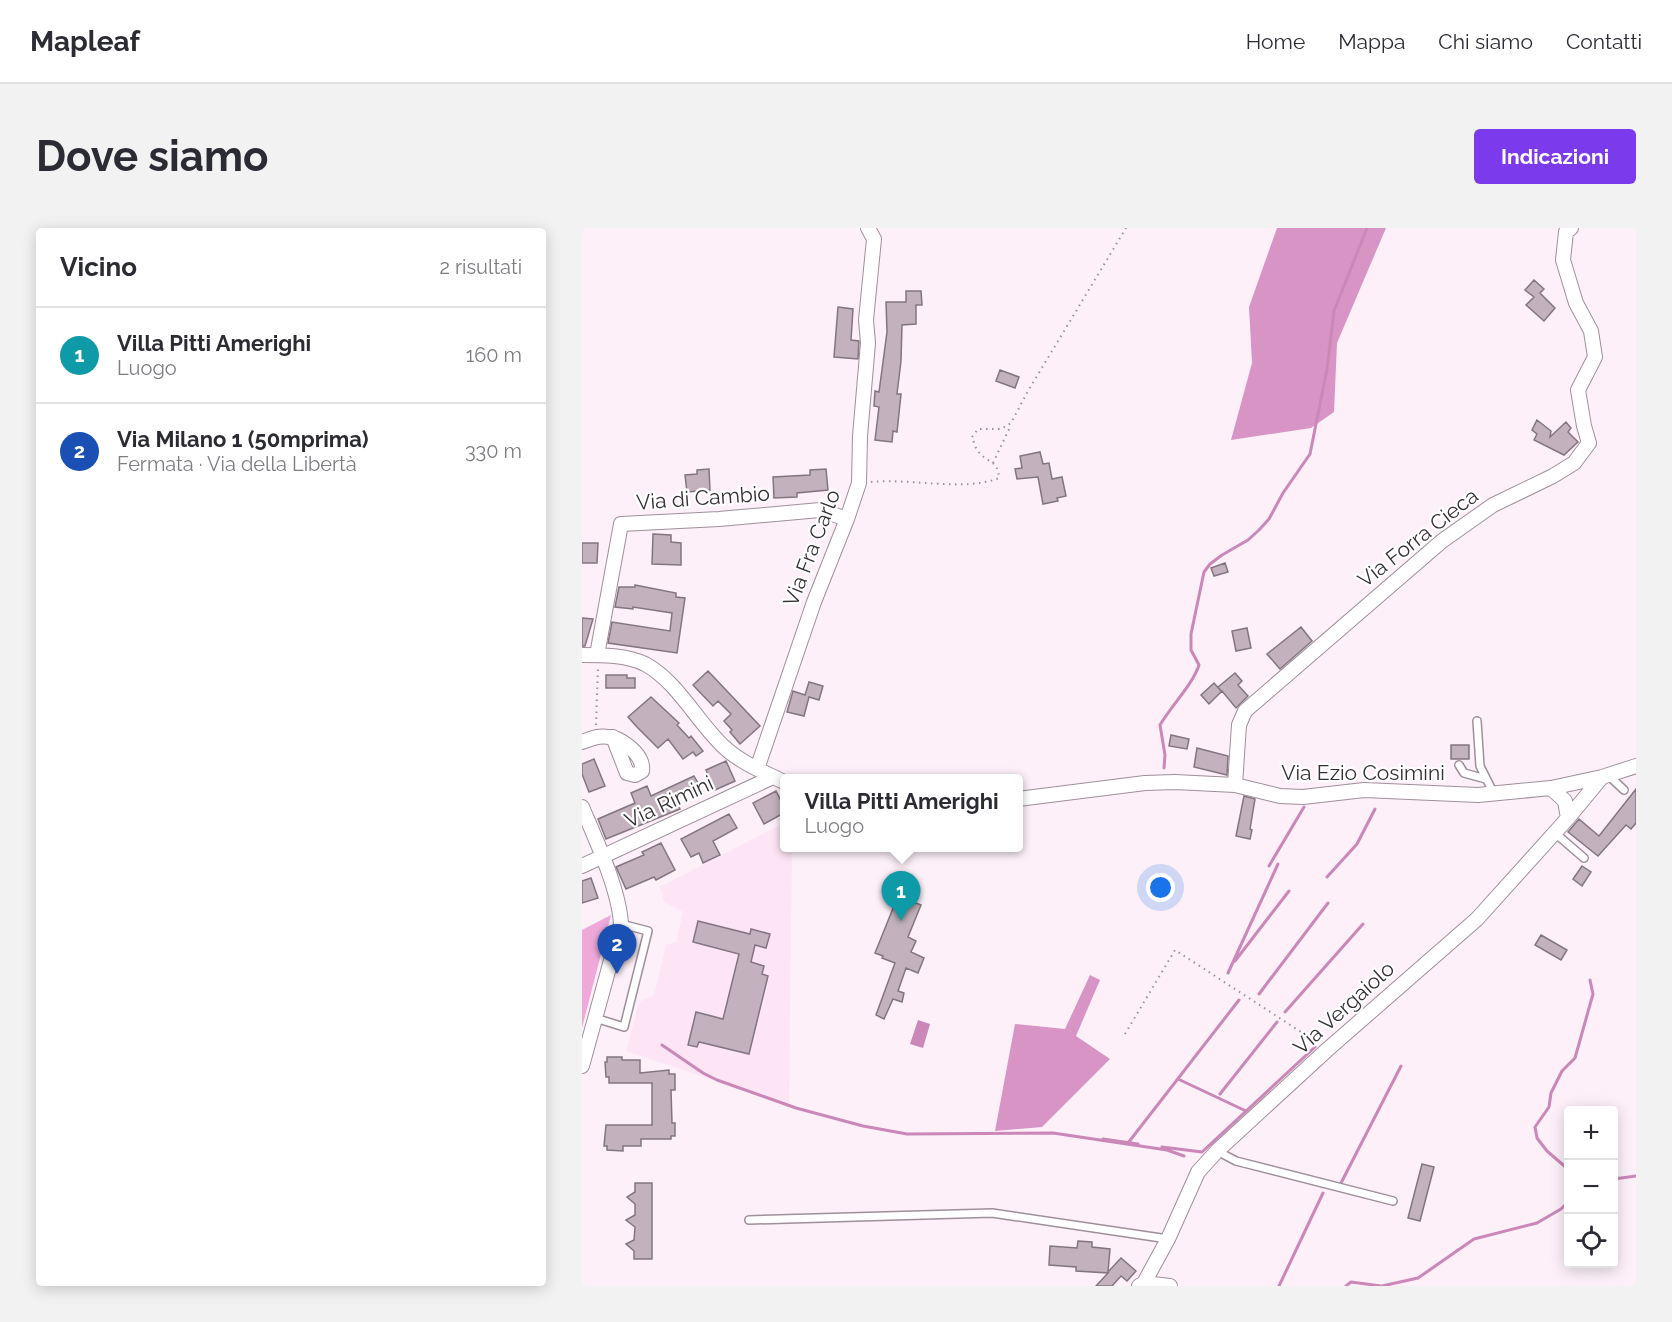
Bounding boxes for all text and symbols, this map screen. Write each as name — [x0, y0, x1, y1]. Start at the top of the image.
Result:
text: Mapleaf — [30, 25, 140, 58]
text: Home — [1246, 29, 1305, 54]
text: Mappa — [1338, 29, 1405, 54]
text: Chi siamo — [1438, 29, 1533, 54]
text: Contatti — [1566, 29, 1642, 54]
button: Indicazioni — [1474, 129, 1636, 184]
text: Dove siamo — [36, 132, 268, 181]
text: Vicino — [60, 252, 137, 282]
text: 2 risultati — [440, 255, 522, 279]
text: Villa Pitti Amerighi — [117, 330, 311, 356]
text: 1 — [75, 343, 84, 367]
text: 160 m — [466, 343, 522, 367]
text: Luogo — [117, 356, 177, 380]
text: Via Milano 1 (50mprima) — [117, 426, 369, 452]
text: 2 — [74, 439, 85, 463]
text: 330 m — [465, 439, 522, 463]
text: Fermata · Via della Libertà — [117, 452, 357, 476]
street label: Via di Cambio — [635, 480, 771, 515]
street label: Via Forra Cieca — [1353, 483, 1483, 592]
street label: Via Fra Carlo — [778, 486, 845, 610]
street label: Via Ezio Cosimini — [1281, 760, 1445, 785]
street label: Via Rimini — [621, 770, 717, 833]
popup — [780, 774, 1023, 852]
text: Villa Pitti Amerighi — [804, 788, 999, 814]
text: Luogo — [804, 814, 864, 838]
pin: 1 — [882, 872, 920, 921]
your location — [1146, 873, 1175, 902]
pin: 2 — [597, 924, 636, 974]
street label: Via Vergaiolo — [1288, 956, 1399, 1059]
map controls — [1564, 1106, 1618, 1268]
button: + — [1564, 1106, 1618, 1160]
button: − — [1564, 1160, 1618, 1214]
button: locate — [1564, 1214, 1618, 1268]

